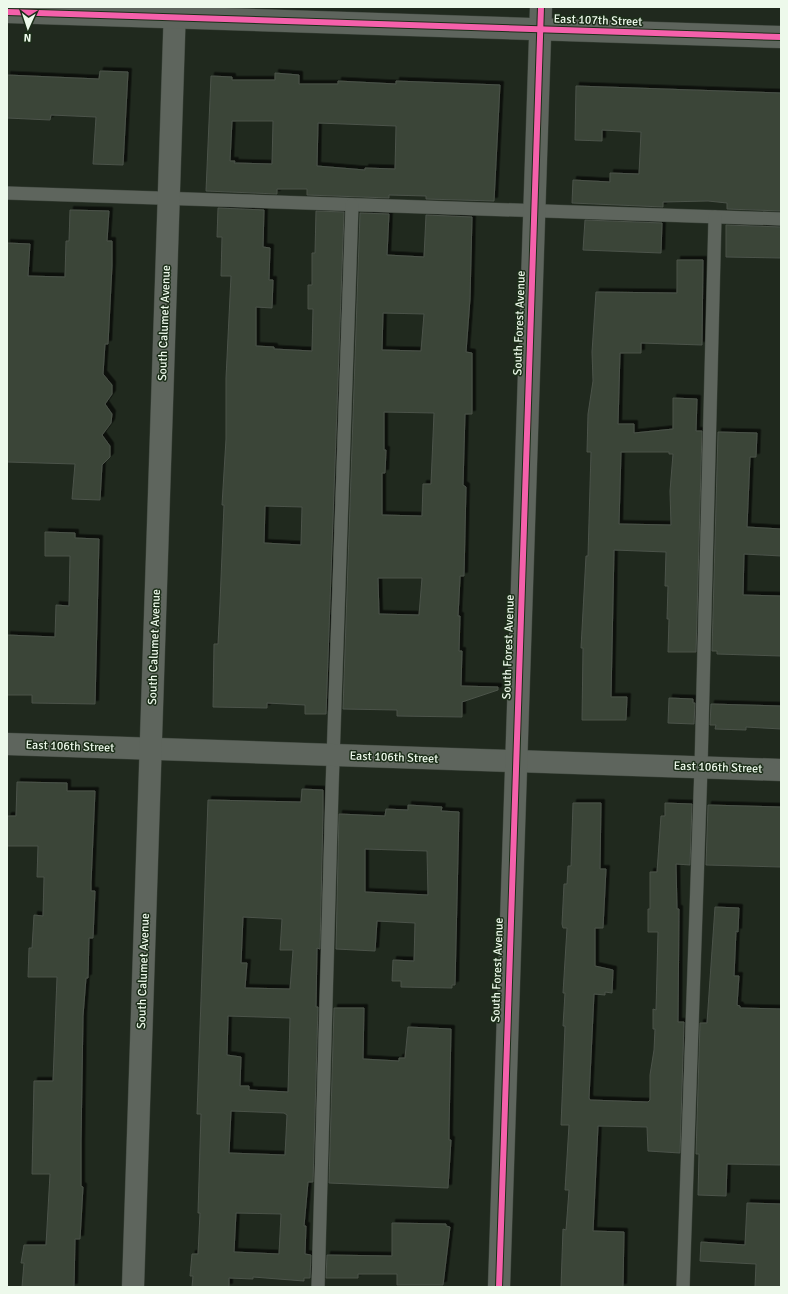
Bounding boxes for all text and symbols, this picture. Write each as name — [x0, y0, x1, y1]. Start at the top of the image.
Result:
north arrow — [8, 8, 48, 48]
street label: East 107th Street — [553, 11, 643, 30]
text: N — [23, 31, 32, 44]
street label: South Calumet Avenue — [155, 265, 174, 381]
street label: South Forest Avenue — [510, 270, 529, 376]
street label: South Calumet Avenue — [145, 589, 164, 705]
street label: South Forest Avenue — [499, 594, 518, 700]
street label: East 106th Street — [25, 737, 115, 756]
street label: East 106th Street — [349, 748, 439, 767]
street label: East 106th Street — [673, 758, 763, 777]
street label: South Calumet Avenue — [134, 913, 153, 1029]
street label: South Forest Avenue — [488, 917, 507, 1023]

